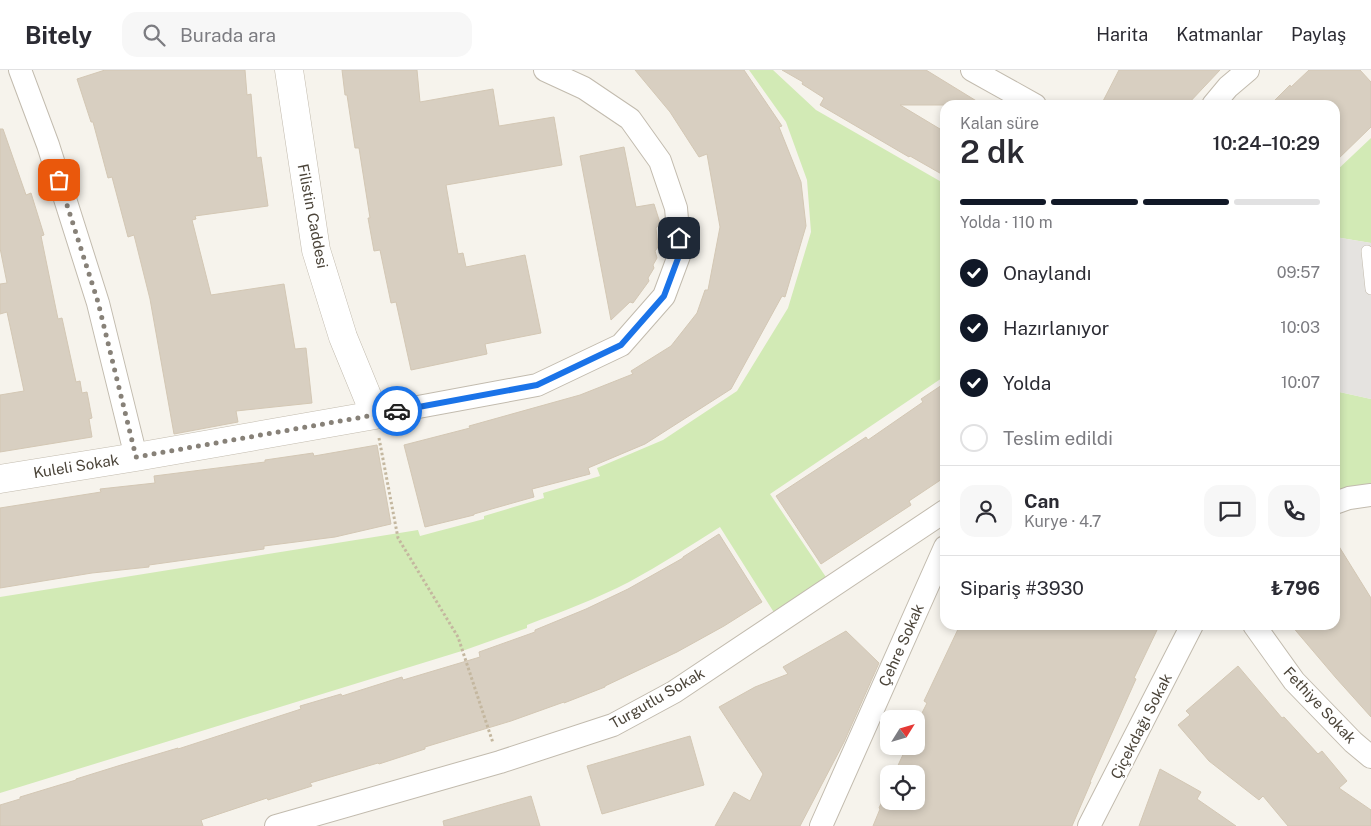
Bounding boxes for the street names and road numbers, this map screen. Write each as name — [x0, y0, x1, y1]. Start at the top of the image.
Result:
street label: Filistin Caddesi — [295, 162, 331, 270]
street label: Kuleli Sokak — [32, 451, 120, 481]
street label: Çehre Sokak — [875, 601, 927, 689]
street label: Fethiye Sokak — [1280, 663, 1360, 747]
street label: Turgutlu Sokak — [607, 664, 707, 732]
street label: Çiçekdağı Sokak — [1107, 670, 1175, 782]

